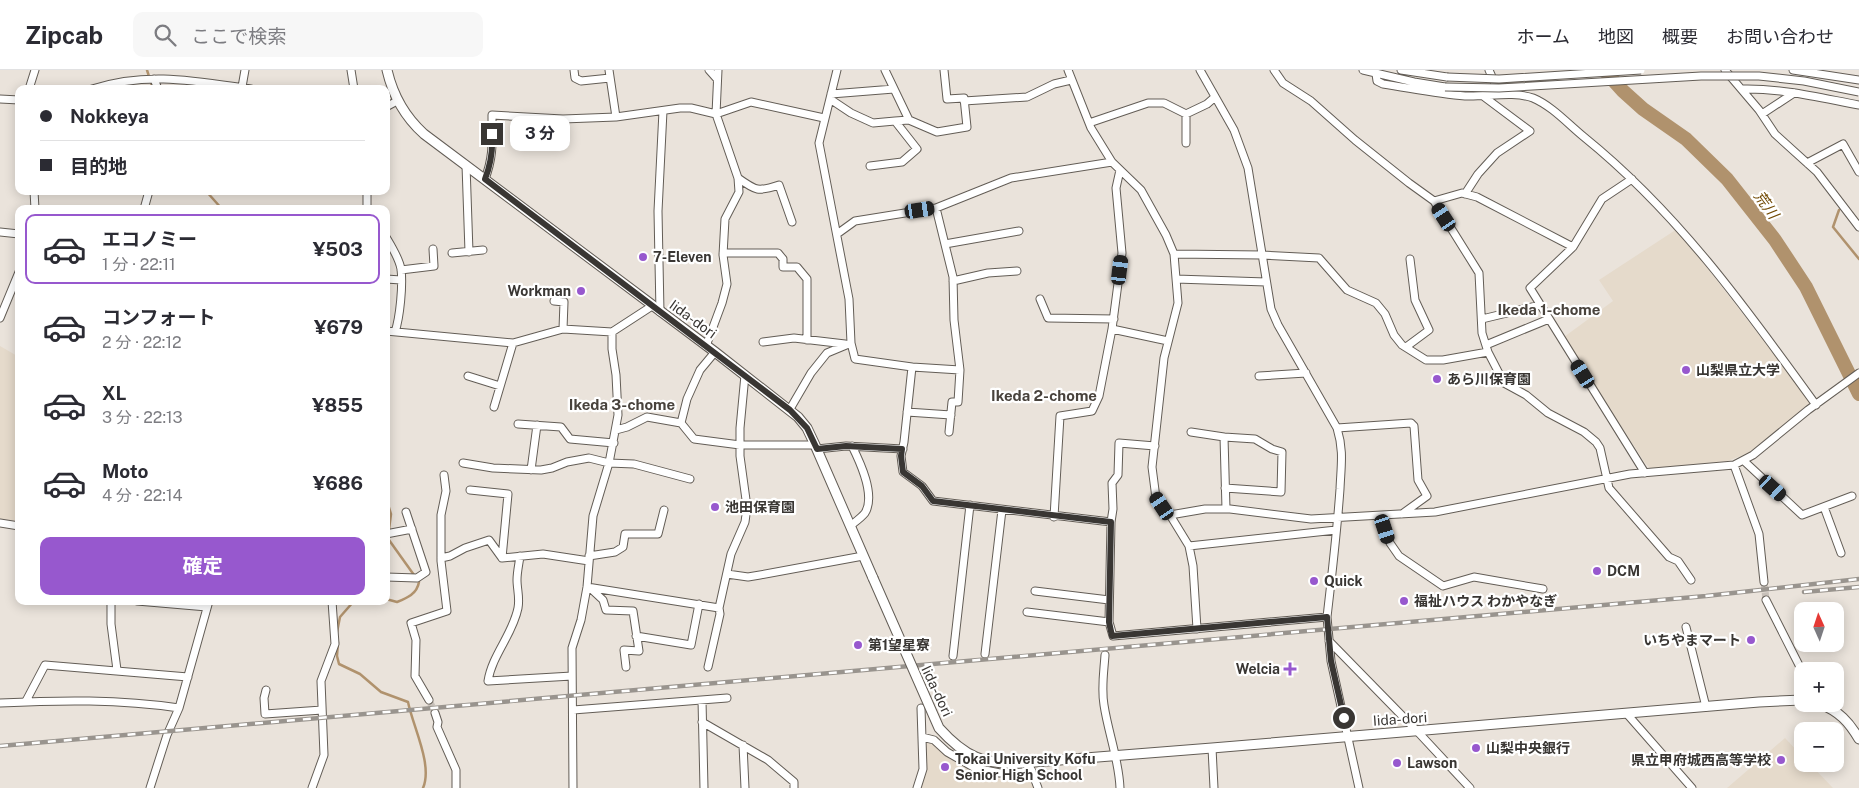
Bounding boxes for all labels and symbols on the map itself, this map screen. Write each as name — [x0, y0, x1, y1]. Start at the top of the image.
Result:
callout: 3 分 — [510, 116, 570, 152]
route end — [481, 123, 503, 145]
water label: 荒川 — [1751, 188, 1783, 223]
car — [904, 200, 935, 220]
car — [1429, 200, 1458, 234]
place label: 7-Eleven — [653, 249, 712, 265]
marker: 7-Eleven — [637, 251, 649, 263]
car — [1110, 254, 1129, 286]
place label: Workman — [508, 283, 571, 299]
marker: Workman — [575, 285, 587, 297]
street label: Iida-dori — [666, 297, 720, 341]
district label: Ikeda 1-chome — [1498, 301, 1600, 318]
car — [1568, 357, 1597, 391]
place label: 山梨県立大学 — [1696, 362, 1780, 378]
marker: 山梨県立大学 — [1680, 364, 1692, 376]
place label: あら川保育園 — [1447, 371, 1531, 387]
marker: あら川保育園 — [1431, 373, 1443, 385]
district label: Ikeda 2-chome — [991, 387, 1097, 404]
district label: Ikeda 3-chome — [569, 396, 675, 413]
car — [1756, 472, 1789, 504]
car — [1147, 489, 1176, 523]
place label: 池田保育園 — [725, 499, 795, 515]
marker: 池田保育園 — [709, 501, 721, 513]
car — [1373, 512, 1396, 546]
place label: DCM — [1607, 563, 1640, 579]
marker: DCM — [1591, 565, 1603, 577]
place label: Quick — [1324, 573, 1363, 589]
marker: Quick — [1308, 575, 1320, 587]
place label: 福祉ハウス わかやなぎ — [1414, 593, 1557, 609]
marker: 福祉ハウス わかやなぎ — [1398, 595, 1410, 607]
north arrow — [1794, 602, 1844, 652]
place label: いちやまマート — [1643, 632, 1741, 648]
marker: いちやまマート — [1745, 634, 1757, 646]
place label: 第1望星寮 — [868, 637, 930, 653]
marker: 第1望星寮 — [852, 639, 864, 651]
place label: Welcia — [1236, 661, 1280, 677]
street label: Iida-dori — [918, 663, 956, 719]
marker: Welcia — [1284, 663, 1296, 675]
route start — [1333, 707, 1355, 729]
street label: Iida-dori — [1372, 709, 1428, 729]
place label: 山梨中央銀行 — [1486, 740, 1570, 756]
marker: 山梨中央銀行 — [1470, 742, 1482, 754]
place label: Tokai University Kofu Senior High School — [955, 751, 1096, 783]
place label: 県立甲府城西高等学校 — [1631, 752, 1771, 768]
marker: 県立甲府城西高等学校 — [1775, 754, 1787, 766]
place label: Lawson — [1407, 755, 1457, 771]
marker: Lawson — [1391, 757, 1403, 769]
marker: Tokai University Kofu Senior High School — [939, 761, 951, 773]

